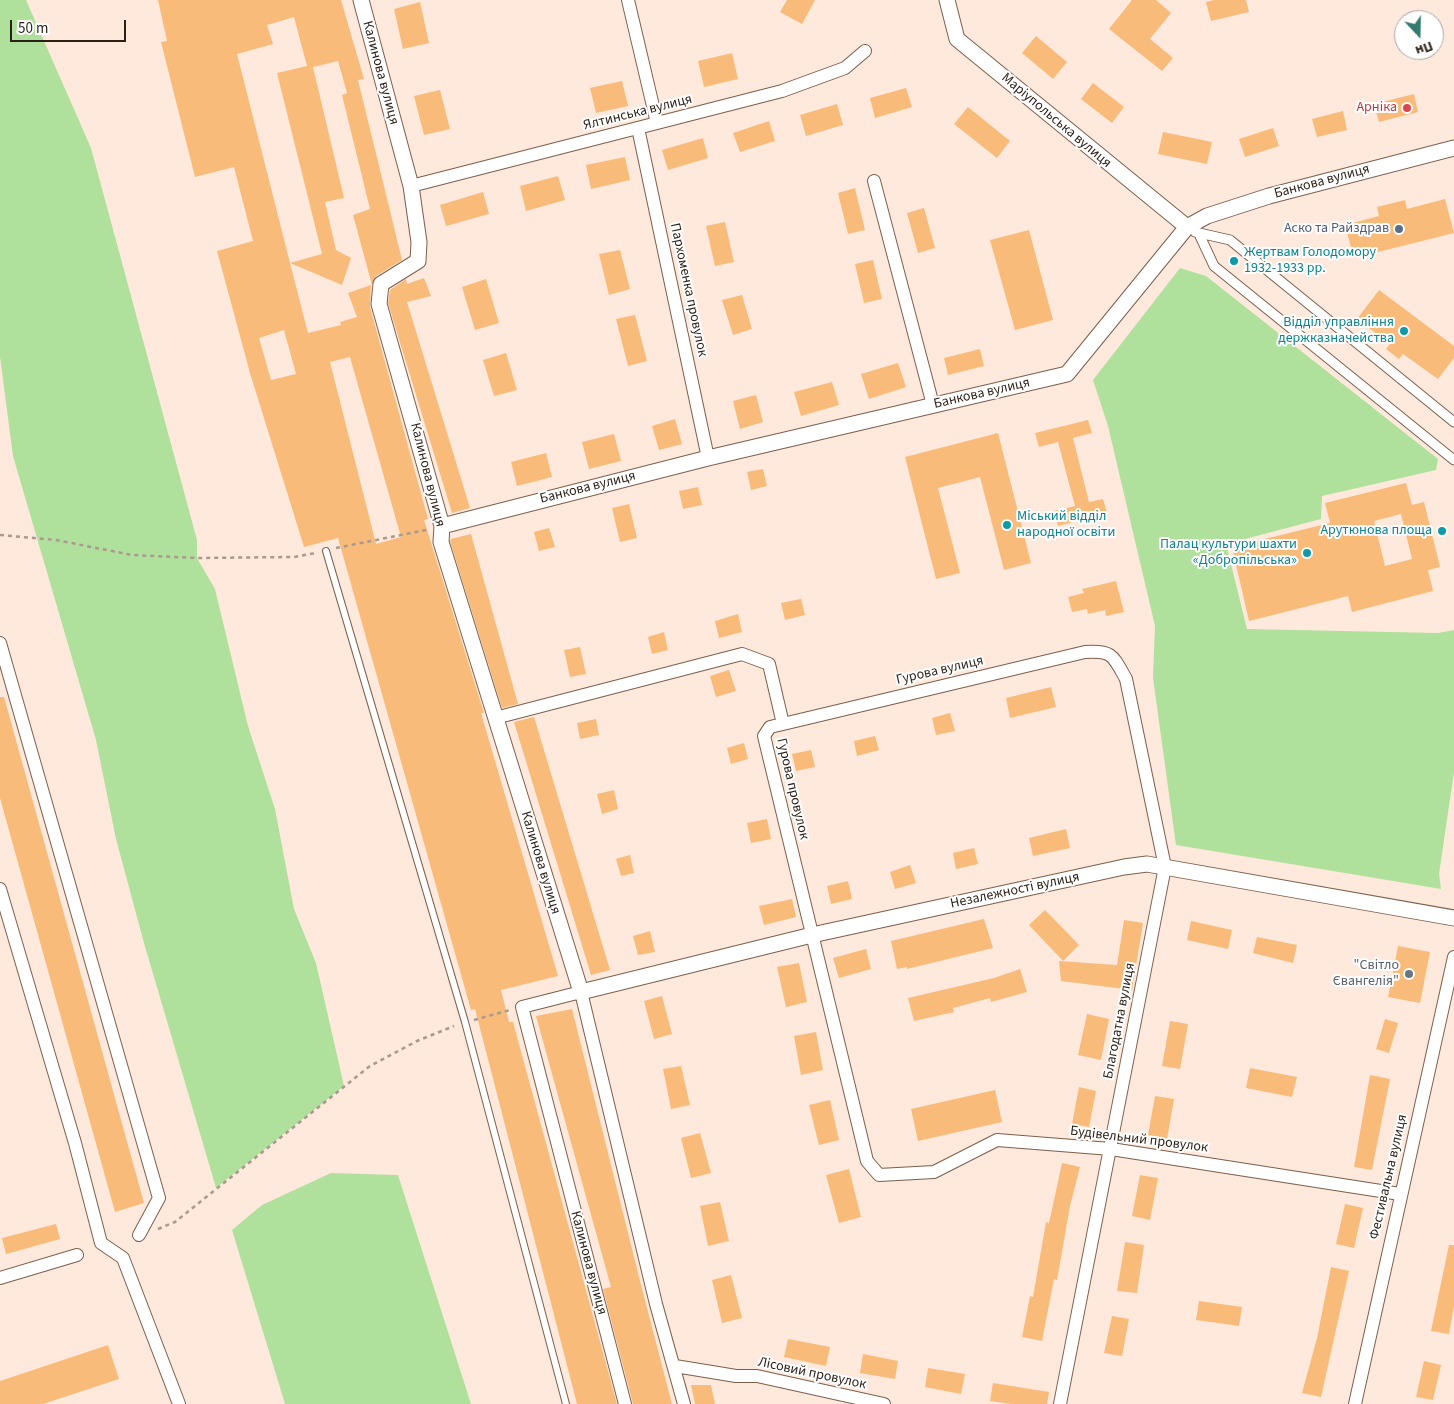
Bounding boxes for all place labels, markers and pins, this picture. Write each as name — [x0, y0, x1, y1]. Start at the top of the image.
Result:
place label: Арніка — [1356, 100, 1397, 116]
marker: Арніка — [1401, 102, 1413, 114]
place label: Аско та Райздрав — [1284, 221, 1389, 237]
marker: Аско та Райздрав — [1393, 223, 1405, 235]
place label: Жертвам Голодомору 1932-1933 рр. — [1244, 245, 1376, 278]
marker: Жертвам Голодомору 1932-1933 рр. — [1228, 255, 1240, 267]
place label: Відділ управління держказначейства — [1278, 315, 1394, 348]
marker: Відділ управління держказначейства — [1398, 325, 1410, 337]
place label: Міський відділ народної освіти — [1017, 509, 1115, 542]
marker: Міський відділ народної освіти — [1001, 519, 1013, 531]
place label: Арутюнова площа — [1320, 523, 1432, 539]
marker: Арутюнова площа — [1436, 525, 1448, 537]
place label: Палац культури шахти «Добропільська» — [1160, 537, 1297, 570]
marker: Палац культури шахти «Добропільська» — [1301, 547, 1313, 559]
place label: "Світло Євангелія" — [1333, 958, 1399, 990]
marker: "Світло Євангелія" — [1403, 968, 1415, 980]

